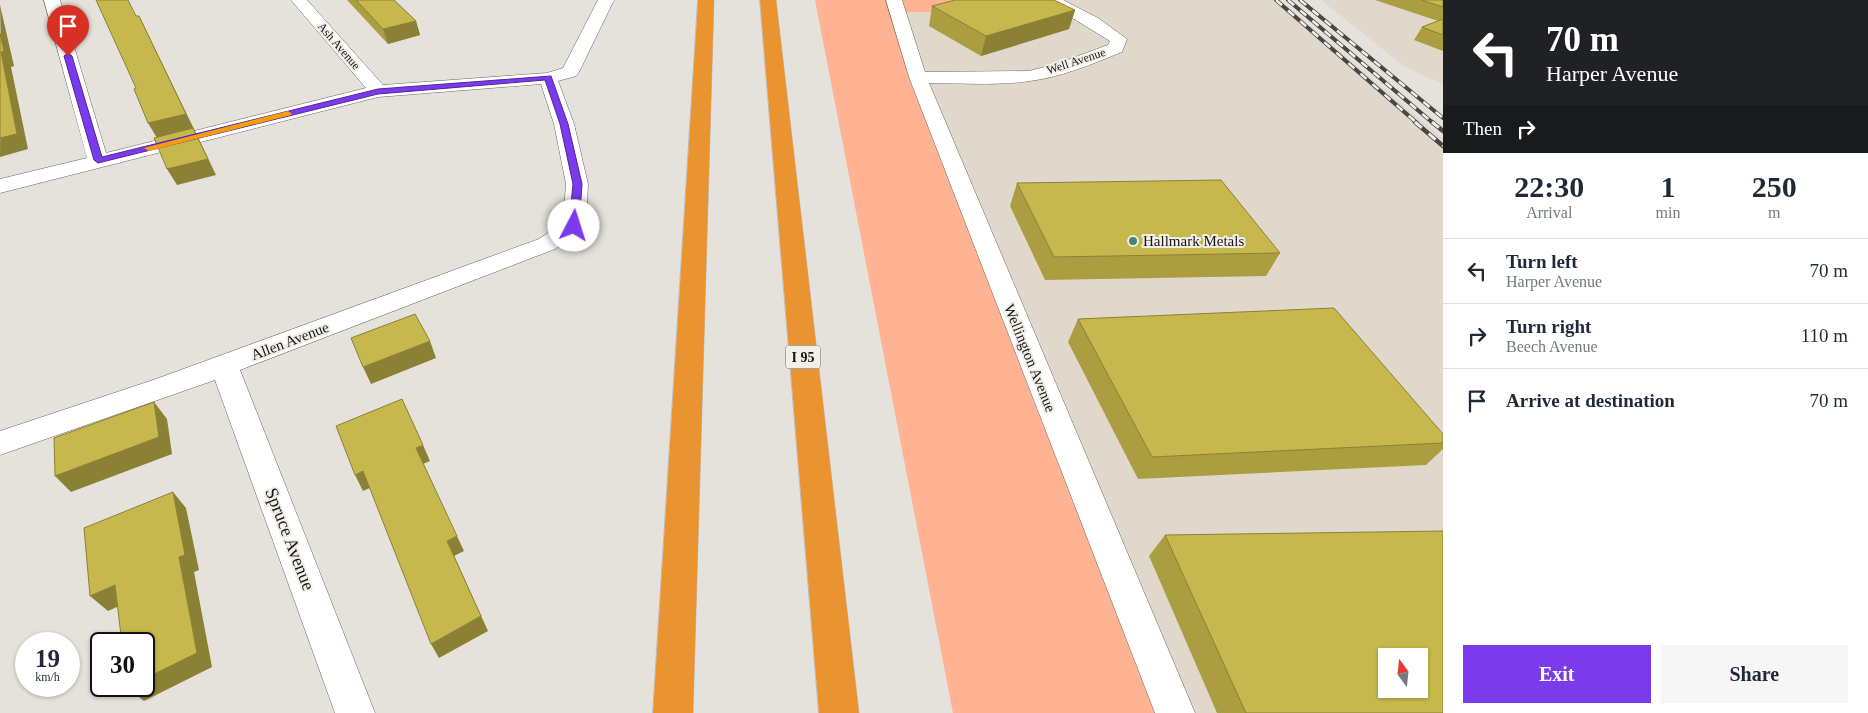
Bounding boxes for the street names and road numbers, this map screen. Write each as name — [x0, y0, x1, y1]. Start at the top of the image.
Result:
street label: Ash Avenue — [315, 19, 363, 73]
street label: Well Avenue — [1045, 45, 1107, 77]
street label: Wellington Avenue — [1001, 302, 1059, 415]
street label: Allen Avenue — [249, 319, 331, 363]
road number: I 95 — [786, 346, 820, 368]
street label: Spruce Avenue — [261, 485, 319, 593]

